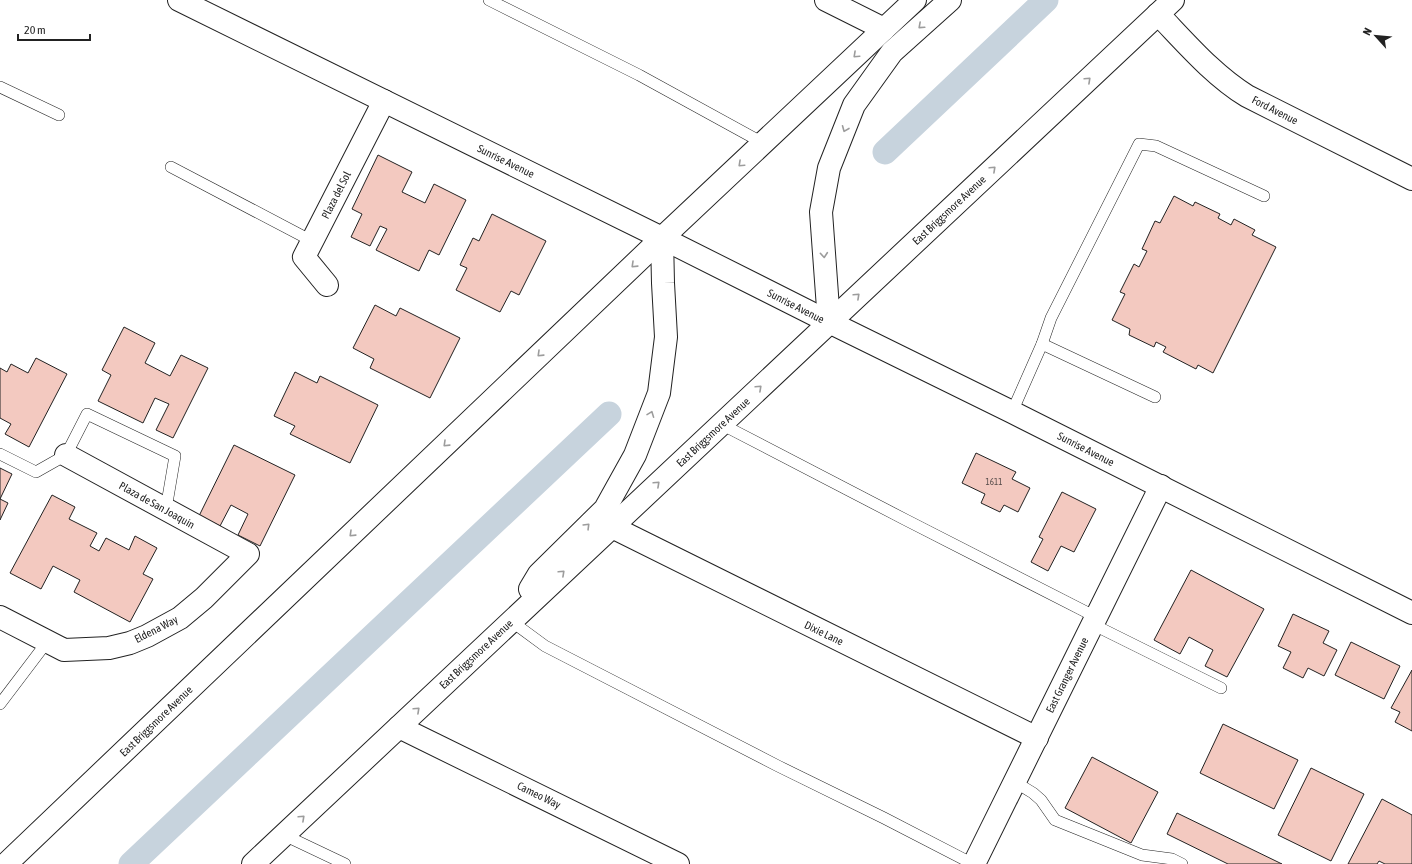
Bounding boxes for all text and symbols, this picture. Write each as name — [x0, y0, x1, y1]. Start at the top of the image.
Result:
scale bar — [18, 16, 90, 42]
north arrow — [1356, 16, 1396, 56]
one-way arrow — [919, 21, 926, 28]
text: 20 m — [24, 23, 46, 37]
text: N — [1360, 26, 1374, 37]
one-way arrow — [853, 51, 861, 58]
one-way arrow — [1083, 77, 1091, 84]
street label: Ford Avenue — [1250, 93, 1300, 127]
one-way arrow — [841, 125, 849, 132]
street label: Sunrise Avenue — [476, 142, 536, 180]
one-way arrow — [738, 159, 746, 167]
one-way arrow — [988, 166, 996, 173]
street label: Plaza del Sol — [319, 169, 353, 221]
street label: East Briggsmore Avenue — [910, 173, 988, 247]
one-way arrow — [819, 252, 828, 258]
one-way arrow — [631, 260, 639, 268]
street label: Sunrise Avenue — [766, 287, 826, 325]
one-way arrow — [852, 293, 860, 301]
one-way arrow — [537, 350, 545, 357]
one-way arrow — [754, 385, 762, 393]
street label: East Briggsmore Avenue — [674, 395, 752, 469]
one-way arrow — [646, 411, 654, 418]
street label: Sunrise Avenue — [1056, 430, 1116, 468]
one-way arrow — [443, 439, 451, 447]
house number: 1611 — [986, 477, 1002, 487]
street label: Plaza de San Joaquin — [117, 479, 197, 531]
one-way arrow — [652, 481, 660, 489]
one-way arrow — [582, 523, 590, 531]
one-way arrow — [349, 529, 357, 537]
one-way arrow — [558, 571, 565, 578]
street label: Eldena Way — [132, 613, 180, 645]
street label: East Briggsmore Avenue — [437, 617, 515, 691]
street label: Dixie Lane — [803, 618, 845, 648]
street label: East Granger Avenue — [1044, 635, 1090, 715]
street label: East Briggsmore Avenue — [117, 683, 195, 759]
one-way arrow — [412, 707, 420, 715]
street label: Cameo Way — [515, 779, 563, 811]
one-way arrow — [297, 816, 304, 823]

